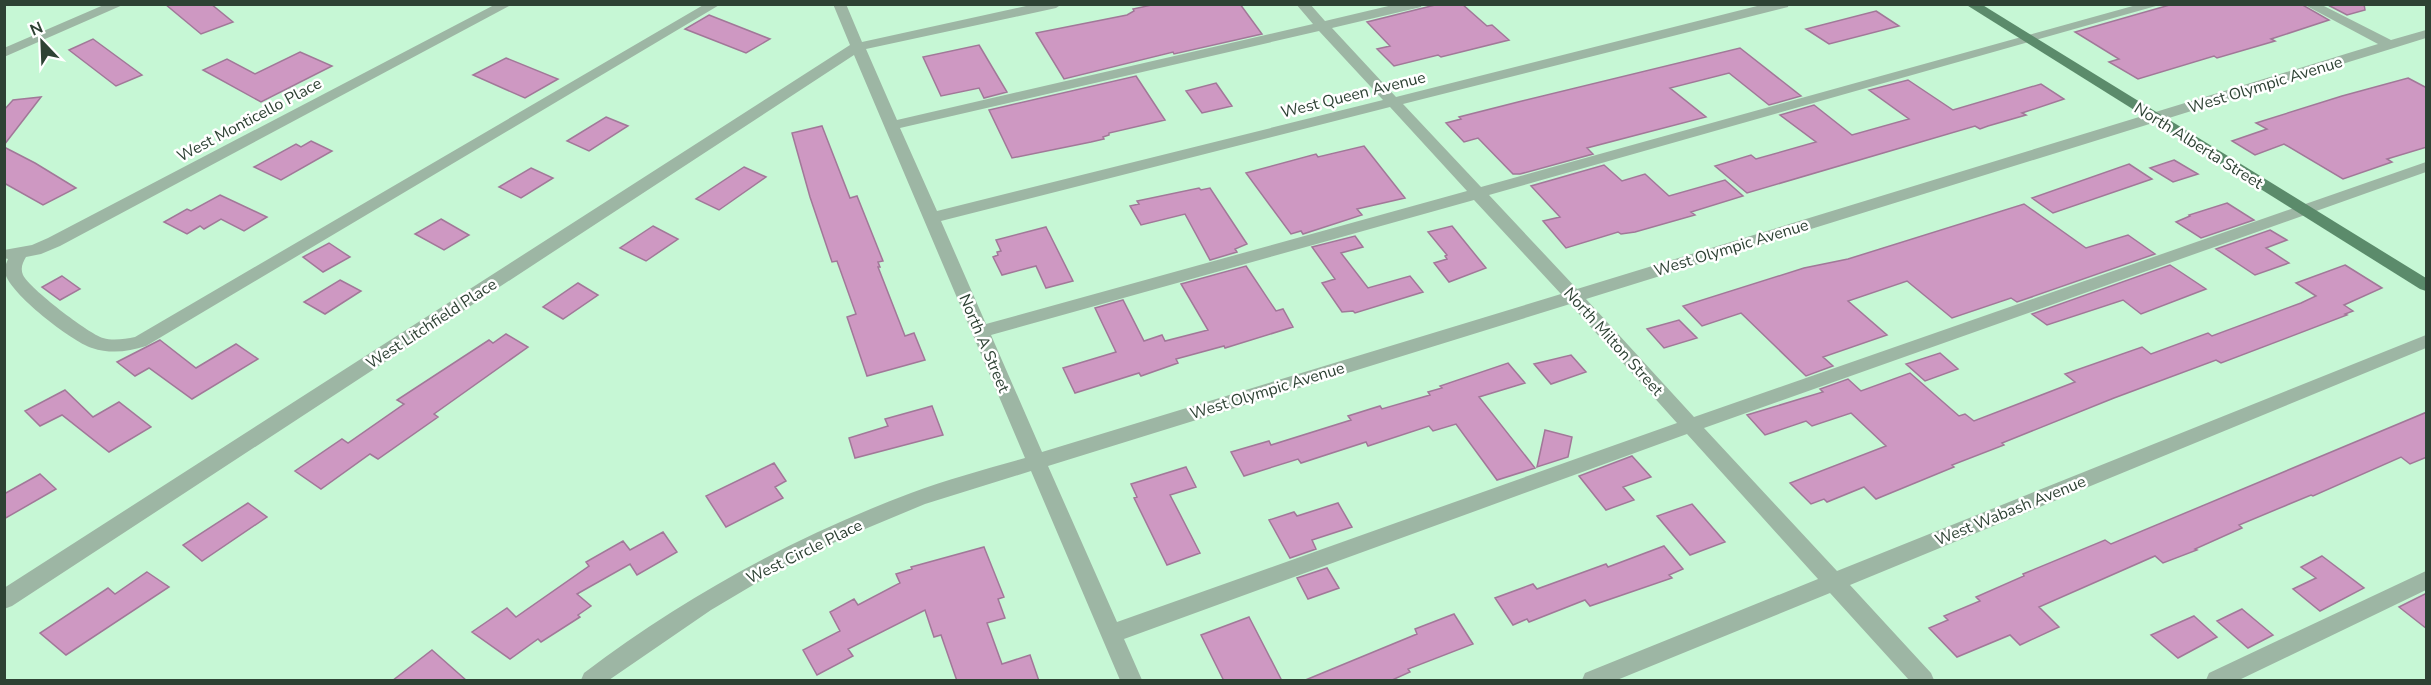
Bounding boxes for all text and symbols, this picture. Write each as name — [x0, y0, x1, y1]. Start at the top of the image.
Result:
north arrow — [12, 12, 72, 72]
text: N — [27, 17, 46, 42]
street label: West Olympic Avenue — [2185, 51, 2345, 119]
street label: West Queen Avenue — [1279, 66, 1428, 124]
street label: West Monticello Place — [173, 72, 326, 167]
street label: North Alberta Street — [2130, 97, 2267, 195]
street label: West Olympic Avenue — [1651, 214, 1811, 282]
street label: West Litchfield Place — [362, 273, 501, 374]
street label: North Milton Street — [1559, 283, 1668, 401]
street label: North A Street — [953, 291, 1015, 396]
street label: West Olympic Avenue — [1187, 357, 1347, 425]
street label: West Wabash Avenue — [1932, 471, 2089, 551]
street label: West Circle Place — [743, 514, 866, 589]

